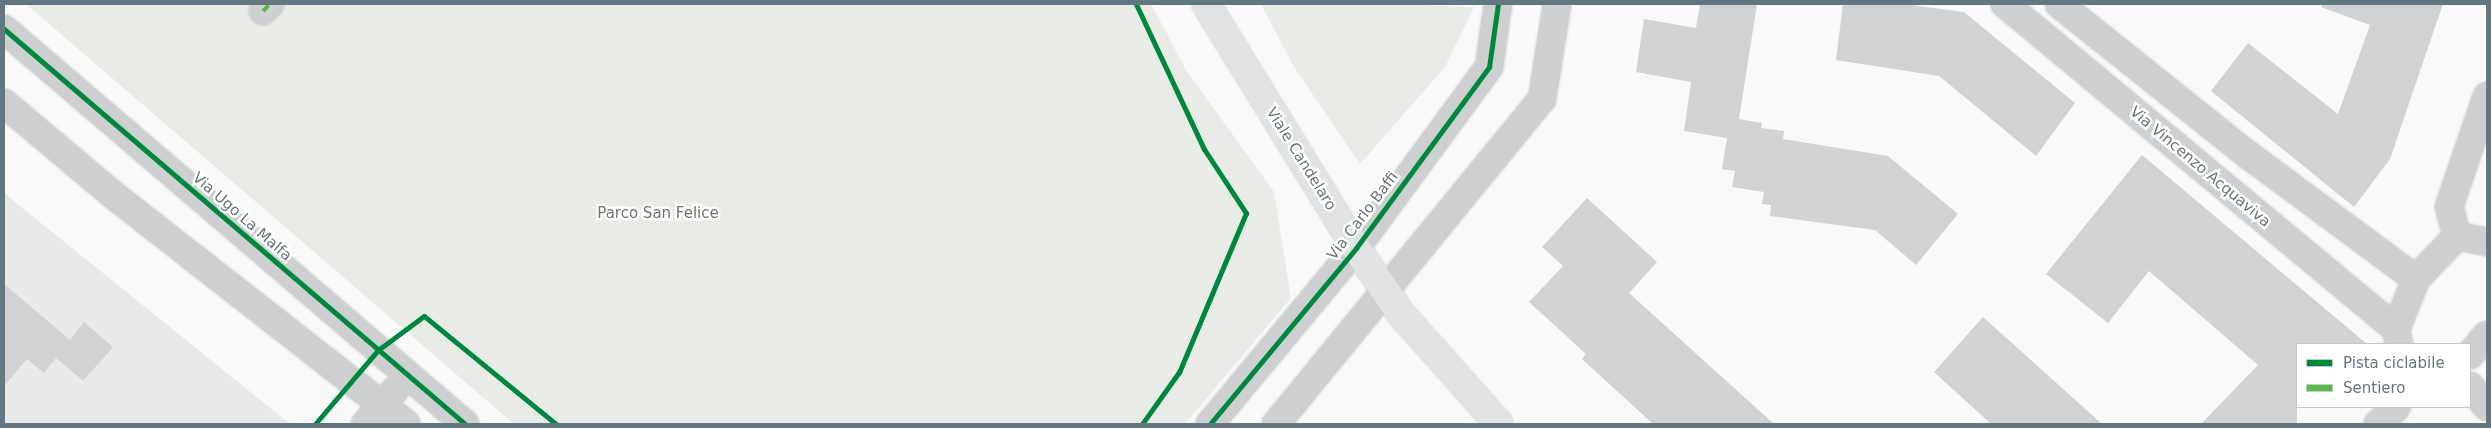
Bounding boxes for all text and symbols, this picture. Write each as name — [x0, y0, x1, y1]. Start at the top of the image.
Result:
street label: Via Vincenzo Acquaviva — [2126, 103, 2274, 231]
street label: Viale Candelaro — [1262, 104, 1340, 214]
street label: Via Carlo Baffi — [1324, 168, 1402, 264]
street label: Via Ugo La Malfa — [189, 169, 295, 265]
park label: Parco San Felice — [597, 205, 719, 223]
legend — [2296, 343, 2471, 408]
text: Pista ciclabile — [2343, 354, 2445, 372]
text: Sentiero — [2343, 379, 2406, 397]

